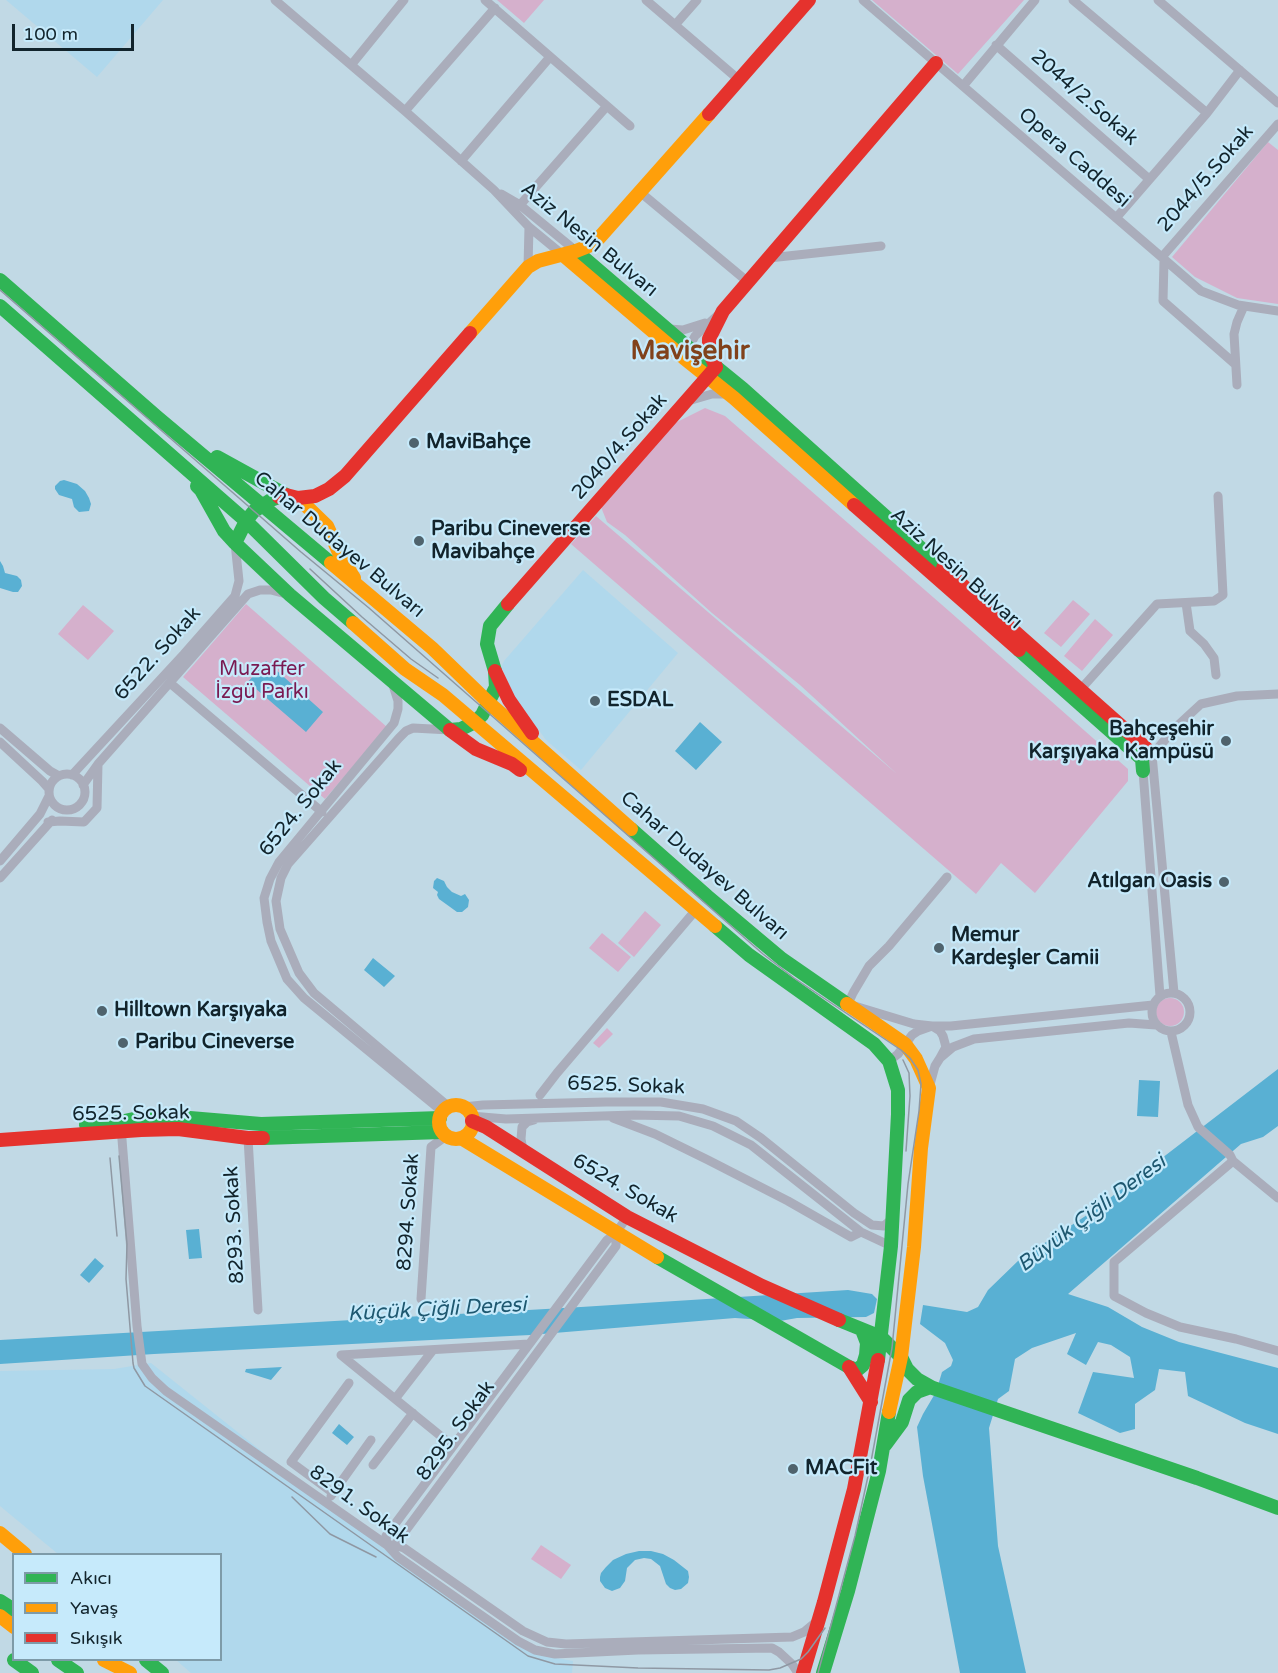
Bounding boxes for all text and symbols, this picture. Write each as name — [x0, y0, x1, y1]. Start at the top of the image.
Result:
scale bar — [15, 12, 136, 50]
text: 100 m — [23, 23, 78, 45]
street label: 2044/2.Sokak — [1025, 45, 1143, 151]
street label: Opera Caddesi — [1013, 103, 1135, 213]
street label: 2044/5.Sokak — [1153, 121, 1259, 237]
street label: Aziz Nesin Bulvarı — [516, 177, 662, 303]
district label: Mavişehir — [630, 336, 750, 368]
street label: 2040/4.Sokak — [567, 389, 673, 505]
place label: MaviBahçe — [426, 431, 531, 455]
marker: MaviBahçe — [407, 436, 421, 450]
street label: Cahar Dudayev Bulvarı — [249, 467, 429, 623]
street label: Aziz Nesin Bulvarı — [885, 503, 1027, 635]
place label: Paribu Cineverse Mavibahçe — [431, 518, 590, 565]
marker: Paribu Cineverse Mavibahçe — [412, 534, 426, 548]
street label: 6522. Sokak — [110, 602, 206, 706]
park label: Muzaffer İzgü Parkı — [215, 658, 309, 705]
place label: ESDAL — [607, 689, 673, 713]
marker: ESDAL — [588, 694, 602, 708]
place label: Bahçeşehir Karşıyaka Kampüsü — [1029, 718, 1214, 765]
marker: Bahçeşehir Karşıyaka Kampüsü — [1219, 734, 1233, 748]
street label: 6524. Sokak — [255, 755, 347, 861]
street label: Cahar Dudayev Bulvarı — [615, 786, 793, 946]
place label: Atılgan Oasis — [1087, 870, 1212, 894]
marker: Atılgan Oasis — [1217, 875, 1231, 889]
place label: Memur Kardeşler Camii — [951, 924, 1099, 971]
marker: Memur Kardeşler Camii — [932, 941, 946, 955]
place label: Hilltown Karşıyaka — [114, 999, 287, 1023]
marker: Hilltown Karşıyaka — [95, 1004, 109, 1018]
place label: Paribu Cineverse — [135, 1031, 294, 1055]
marker: Paribu Cineverse — [116, 1036, 130, 1050]
street label: 6525. Sokak — [567, 1072, 685, 1100]
street label: 6525. Sokak — [72, 1101, 190, 1127]
street label: 6524. Sokak — [568, 1149, 682, 1229]
water label: Büyük Çiğli Deresi — [1013, 1150, 1171, 1278]
street label: 8294. Sokak — [393, 1152, 425, 1272]
street label: 8293. Sokak — [220, 1165, 250, 1285]
water label: Küçük Çiğli Deresi — [347, 1293, 527, 1327]
street label: 8295. Sokak — [412, 1376, 500, 1486]
place label: MACFit — [805, 1457, 877, 1481]
street label: 8291. Sokak — [304, 1461, 414, 1549]
marker: MACFit — [786, 1462, 800, 1476]
legend — [12, 1553, 222, 1661]
text: Akıcı — [70, 1567, 112, 1589]
text: Yavaş — [70, 1597, 118, 1619]
text: Sıkışık — [70, 1627, 123, 1649]

